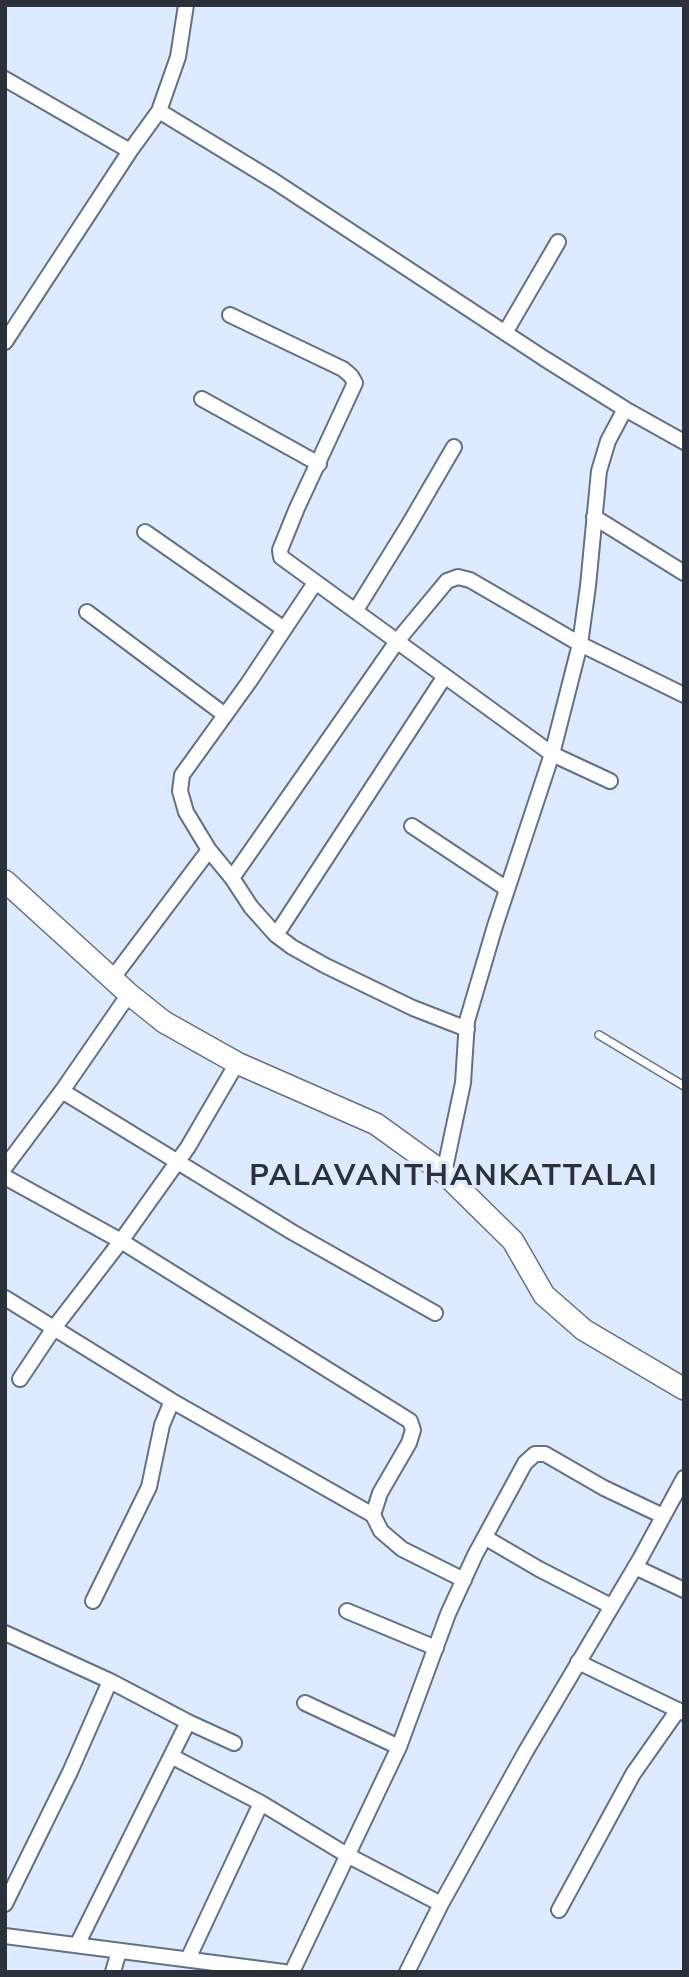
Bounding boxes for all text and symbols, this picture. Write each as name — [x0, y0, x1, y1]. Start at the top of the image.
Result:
district label: PALAVANTHANKATTALAI — [252, 1160, 656, 1196]

